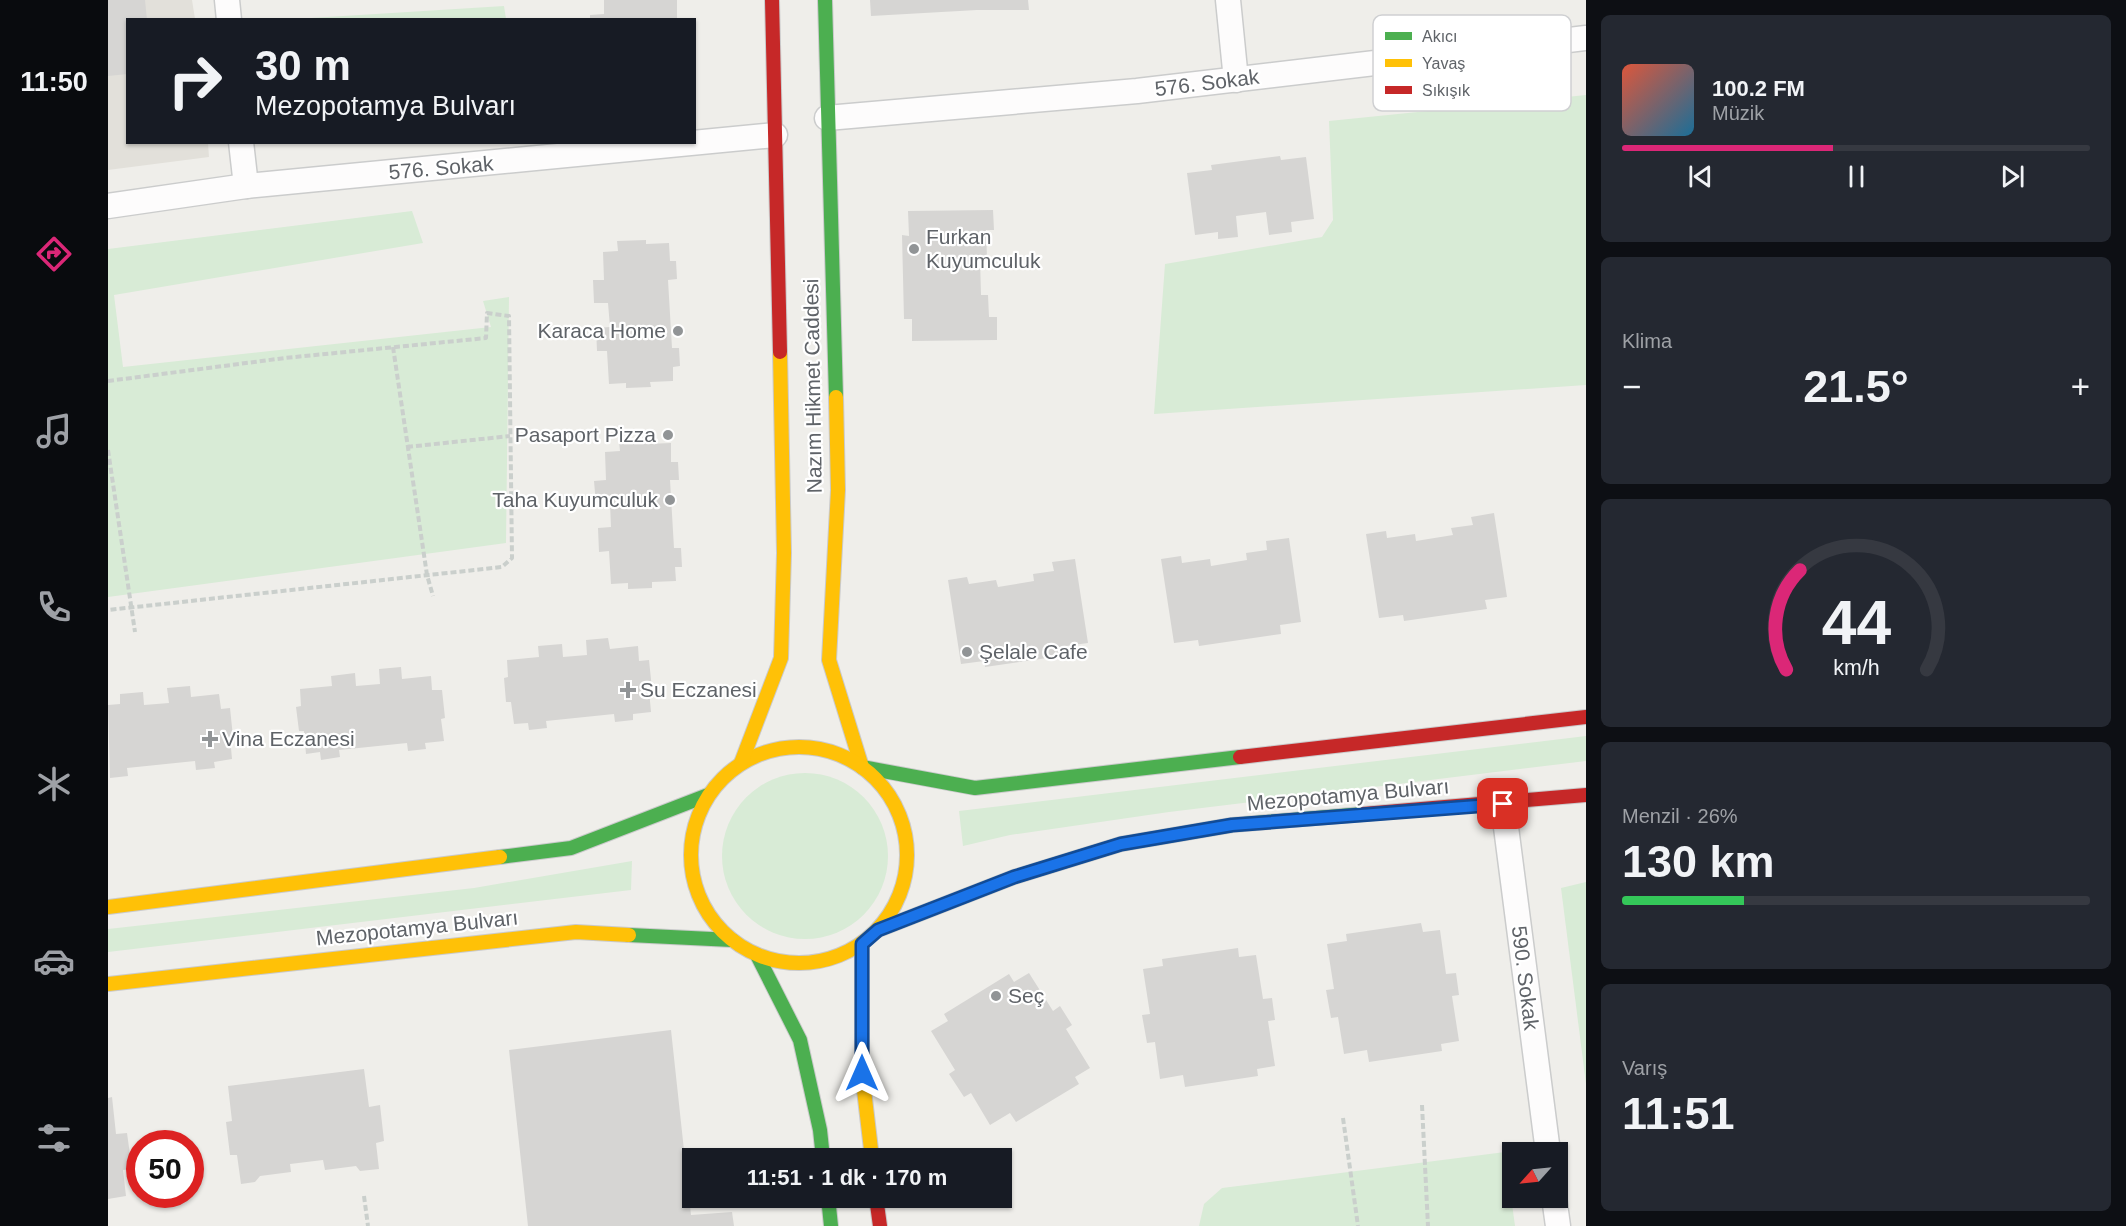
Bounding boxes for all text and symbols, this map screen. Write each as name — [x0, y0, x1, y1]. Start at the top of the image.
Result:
legend — [1373, 15, 1571, 111]
text: Akıcı — [1422, 28, 1458, 45]
icon: right — [156, 42, 234, 120]
text: 30 m — [255, 42, 351, 89]
text: Yavaş — [1422, 55, 1465, 72]
street label: 576. Sokak — [1153, 65, 1261, 100]
text: 11:50 — [20, 67, 88, 97]
text: 100.2 FM — [1712, 76, 1805, 101]
text: Sıkışık — [1422, 82, 1471, 99]
text: Mezopotamya Bulvarı — [255, 91, 516, 121]
text: Müzik — [1712, 102, 1764, 124]
street label: 576. Sokak — [388, 151, 495, 184]
icon: previous — [1684, 160, 1717, 193]
icon: pause — [1840, 160, 1873, 193]
icon: next — [1996, 160, 2029, 193]
place label: Furkan Kuyumculuk — [926, 225, 1041, 272]
icon: directions — [33, 233, 75, 275]
marker: Furkan Kuyumculuk — [907, 242, 921, 256]
street label: Nazım Hikmet Caddesi — [799, 278, 826, 494]
place label: Karaca Home — [538, 319, 666, 342]
marker: Karaca Home — [671, 324, 685, 338]
text: Klima — [1622, 330, 1672, 352]
text: 21.5° — [1803, 361, 1909, 412]
text: − — [1622, 368, 1641, 405]
text: + — [2071, 368, 2090, 405]
icon: music — [33, 410, 75, 452]
place label: Pasaport Pizza — [515, 423, 656, 446]
marker: Pasaport Pizza — [661, 428, 675, 442]
place label: Taha Kuyumculuk — [492, 488, 658, 511]
marker: Taha Kuyumculuk — [663, 493, 677, 507]
icon: phone — [33, 586, 75, 628]
text: 44 — [1821, 588, 1891, 657]
place label: Şelale Cafe — [979, 640, 1088, 663]
marker: Şelale Cafe — [960, 645, 974, 659]
text: km/h — [1833, 656, 1879, 680]
place label: Su Eczanesi — [640, 678, 757, 701]
marker: Su Eczanesi — [621, 683, 635, 697]
place label: Vina Eczanesi — [222, 727, 355, 750]
marker: Vina Eczanesi — [203, 732, 217, 746]
icon: climate — [33, 763, 75, 805]
street label: Mezopotamya Bulvarı — [1246, 774, 1450, 815]
pin — [1477, 778, 1528, 829]
icon: arrive — [1486, 787, 1519, 820]
text: Menzil · 26% — [1622, 805, 1738, 827]
text: 130 km — [1622, 836, 1775, 887]
street label: Mezopotamya Bulvarı — [315, 905, 519, 950]
street label: 590. Sokak — [1508, 924, 1543, 1032]
icon: car — [33, 940, 75, 982]
place label: Seç — [1008, 984, 1044, 1007]
marker: Seç — [989, 989, 1003, 1003]
position arrow — [830, 1041, 894, 1105]
text: Varış — [1622, 1057, 1667, 1079]
text: 11:51 — [1622, 1088, 1735, 1139]
icon: filters — [33, 1117, 75, 1159]
speed limit sign: 50 — [126, 1130, 204, 1208]
north arrow — [1502, 1142, 1568, 1208]
map controls — [1502, 1142, 1568, 1208]
text: 11:51 · 1 dk · 170 m — [747, 1165, 947, 1190]

